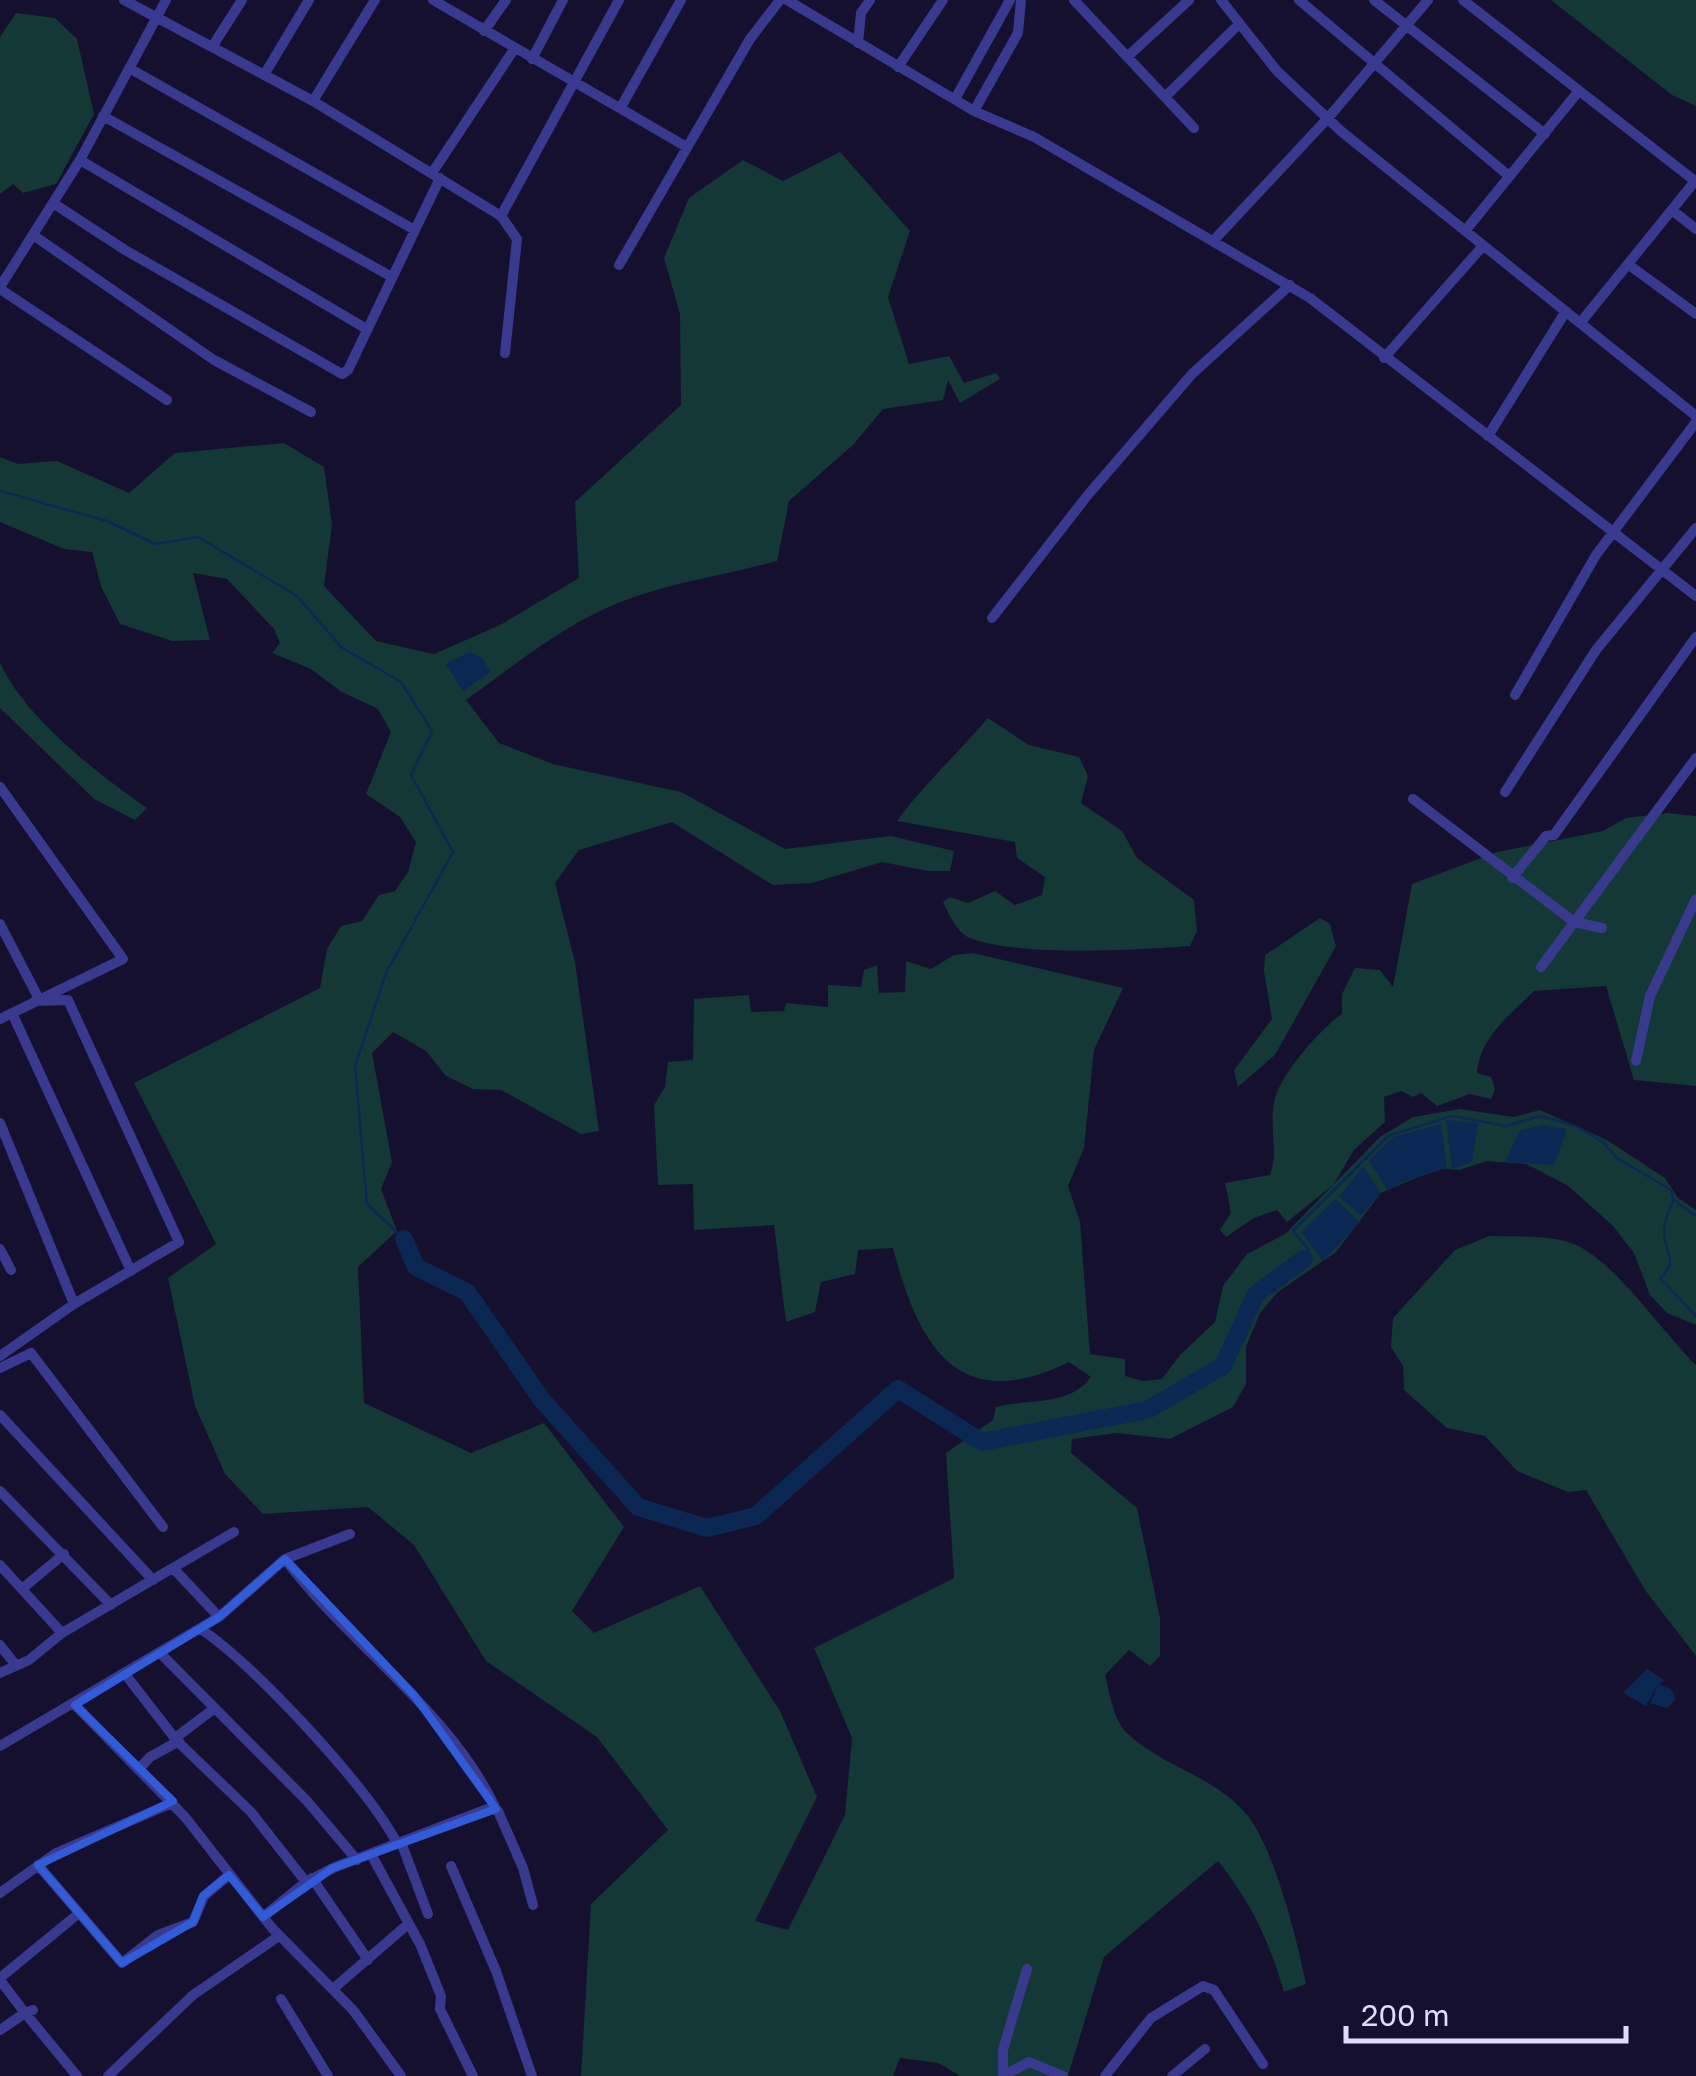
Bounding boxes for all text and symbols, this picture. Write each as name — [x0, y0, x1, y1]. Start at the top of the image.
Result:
scale bar — [1346, 1981, 1626, 2043]
text: 200 m — [1361, 1997, 1450, 2033]

